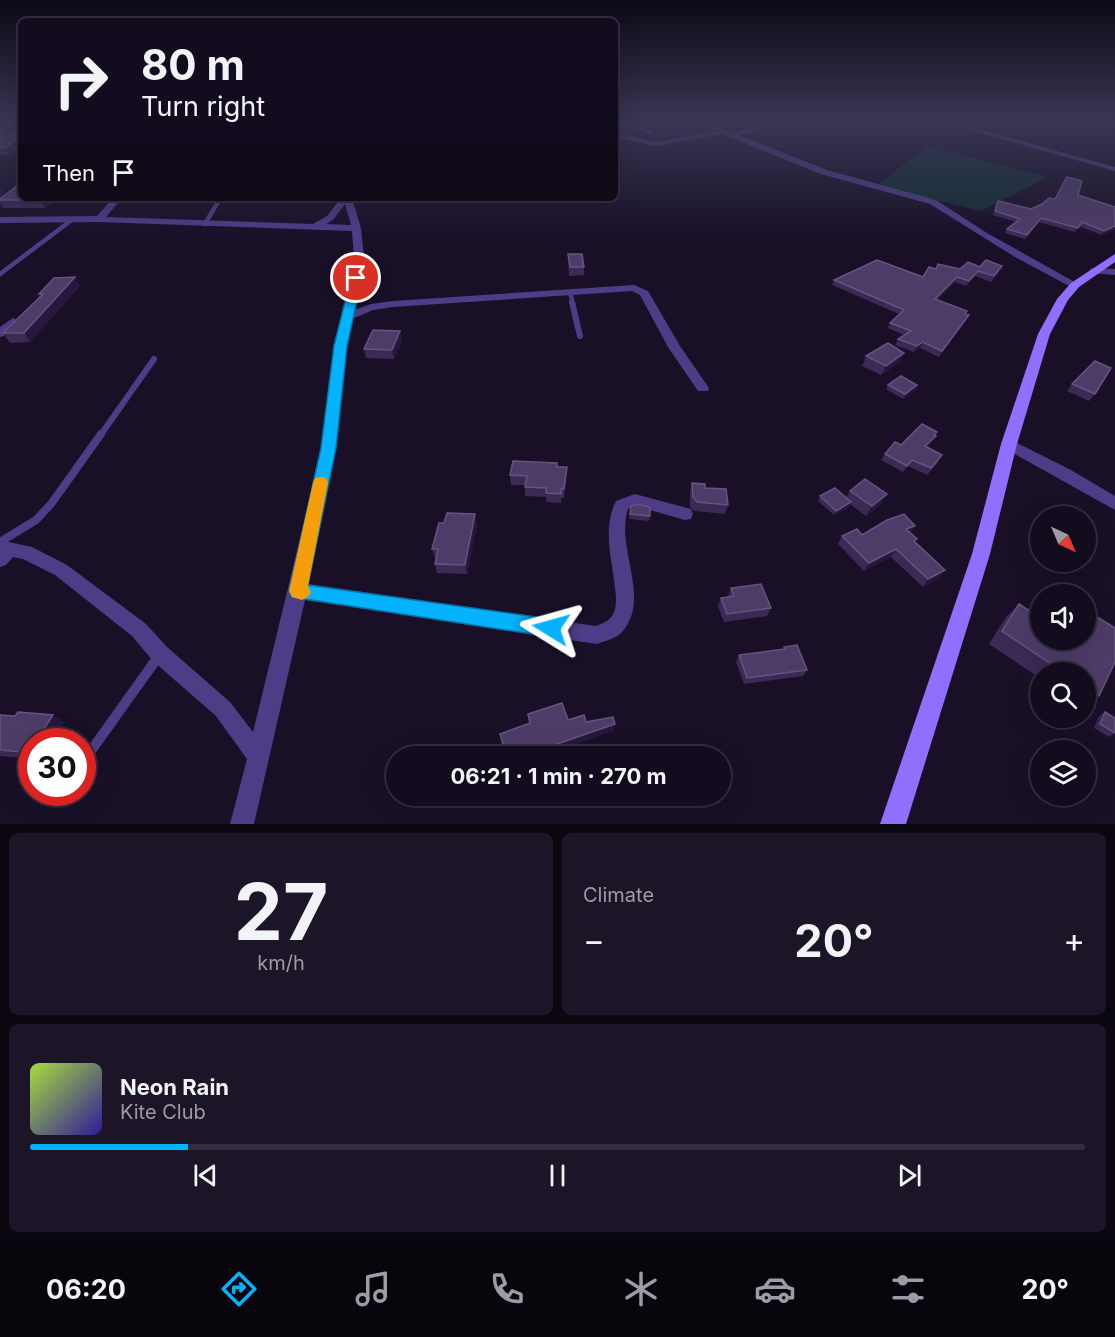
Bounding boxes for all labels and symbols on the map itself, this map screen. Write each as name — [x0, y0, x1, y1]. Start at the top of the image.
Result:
pin — [330, 252, 381, 303]
north arrow — [1030, 506, 1096, 572]
position arrow — [519, 596, 583, 660]
speed limit sign: 30 — [18, 728, 96, 806]

